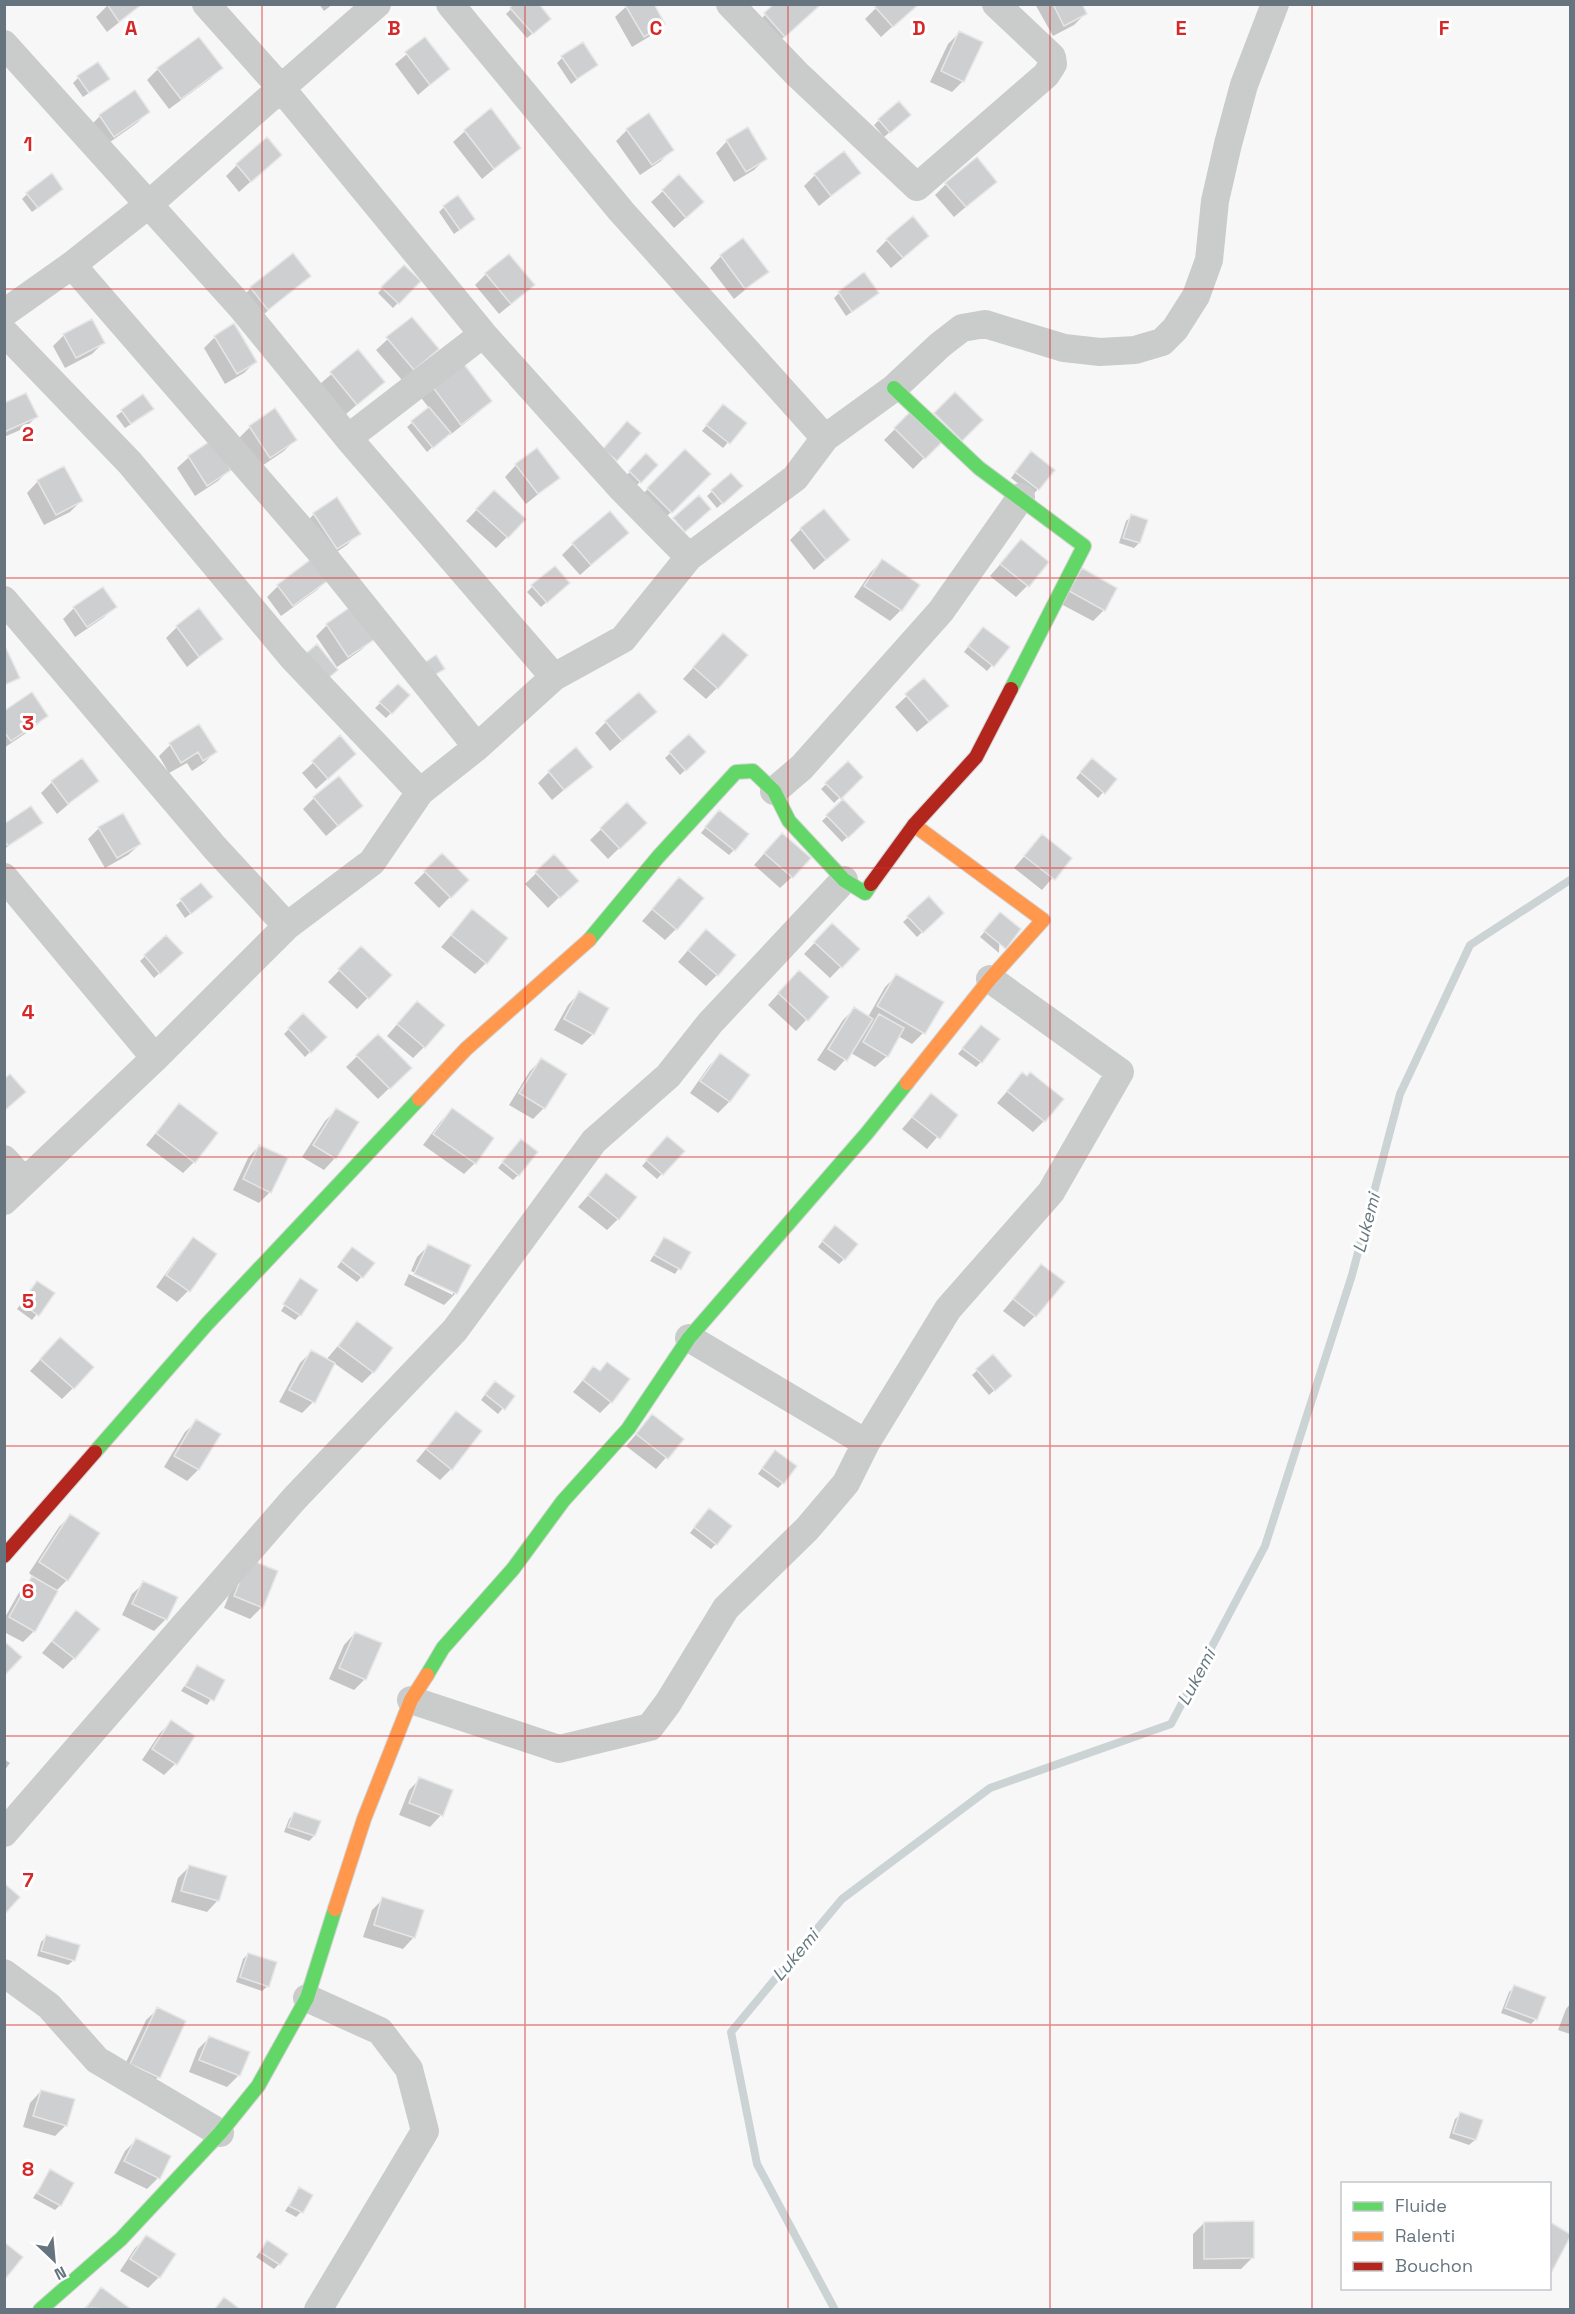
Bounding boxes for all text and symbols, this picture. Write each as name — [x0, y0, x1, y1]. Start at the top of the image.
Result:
text: A — [125, 15, 138, 41]
text: B — [387, 15, 401, 41]
text: C — [650, 15, 663, 41]
text: D — [912, 15, 926, 41]
text: E — [1175, 15, 1187, 41]
text: F — [1439, 15, 1450, 41]
text: 1 — [23, 131, 33, 157]
text: 2 — [22, 421, 34, 447]
text: 3 — [22, 710, 34, 736]
text: 4 — [22, 999, 35, 1025]
water label: Lukemi — [1347, 1188, 1386, 1255]
text: 5 — [22, 1288, 34, 1314]
text: 6 — [22, 1578, 34, 1604]
water label: Lukemi — [1172, 1643, 1222, 1709]
text: 7 — [22, 1867, 34, 1893]
water label: Lukemi — [767, 1922, 825, 1986]
text: 8 — [22, 2156, 34, 2182]
legend — [1341, 2182, 1551, 2290]
text: Fluide — [1395, 2194, 1447, 2217]
text: Ralenti — [1395, 2224, 1455, 2247]
north arrow — [24, 2230, 84, 2290]
text: Bouchon — [1395, 2254, 1473, 2277]
text: N — [51, 2261, 70, 2285]

